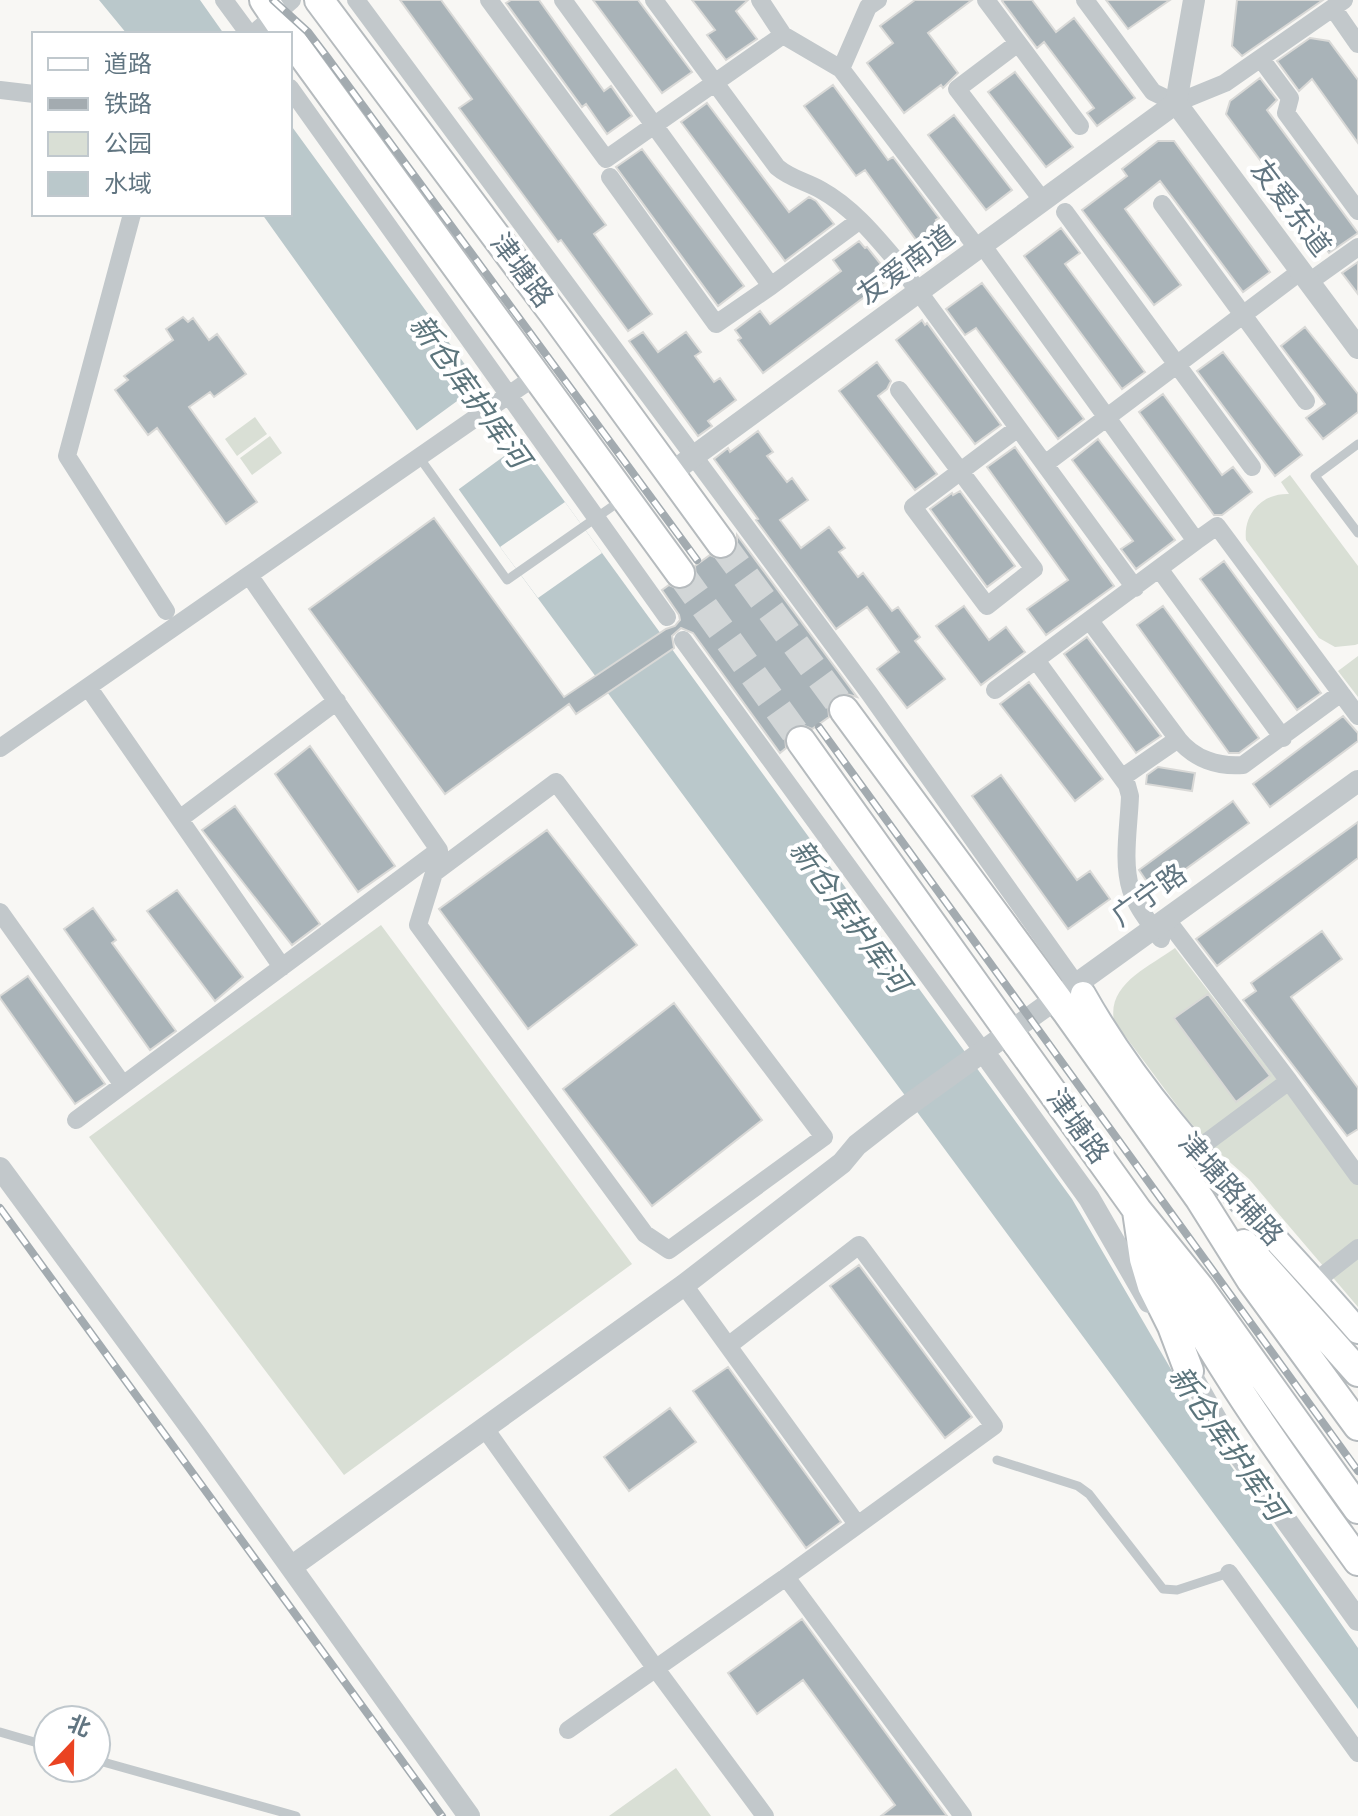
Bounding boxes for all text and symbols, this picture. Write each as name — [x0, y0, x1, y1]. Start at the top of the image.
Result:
legend — [32, 32, 292, 216]
text: 道路 — [104, 46, 152, 81]
text: 铁路 — [104, 86, 152, 121]
text: 公园 — [104, 126, 152, 161]
street label: 友爱东道 — [1241, 151, 1341, 265]
text: 水域 — [104, 166, 152, 201]
street label: 友爱南道 — [849, 215, 963, 315]
street label: 津塘路 — [480, 224, 564, 316]
water label: 新仓库护库河 — [400, 306, 543, 480]
water label: 新仓库护库河 — [780, 831, 923, 1005]
street label: 广宁路 — [1103, 854, 1195, 936]
street label: 津塘路 — [1037, 1080, 1119, 1172]
street label: 津塘路辅路 — [1169, 1123, 1293, 1255]
water label: 新仓库护库河 — [1159, 1357, 1300, 1533]
north arrow — [32, 1704, 112, 1784]
text: 北 — [63, 1706, 96, 1744]

